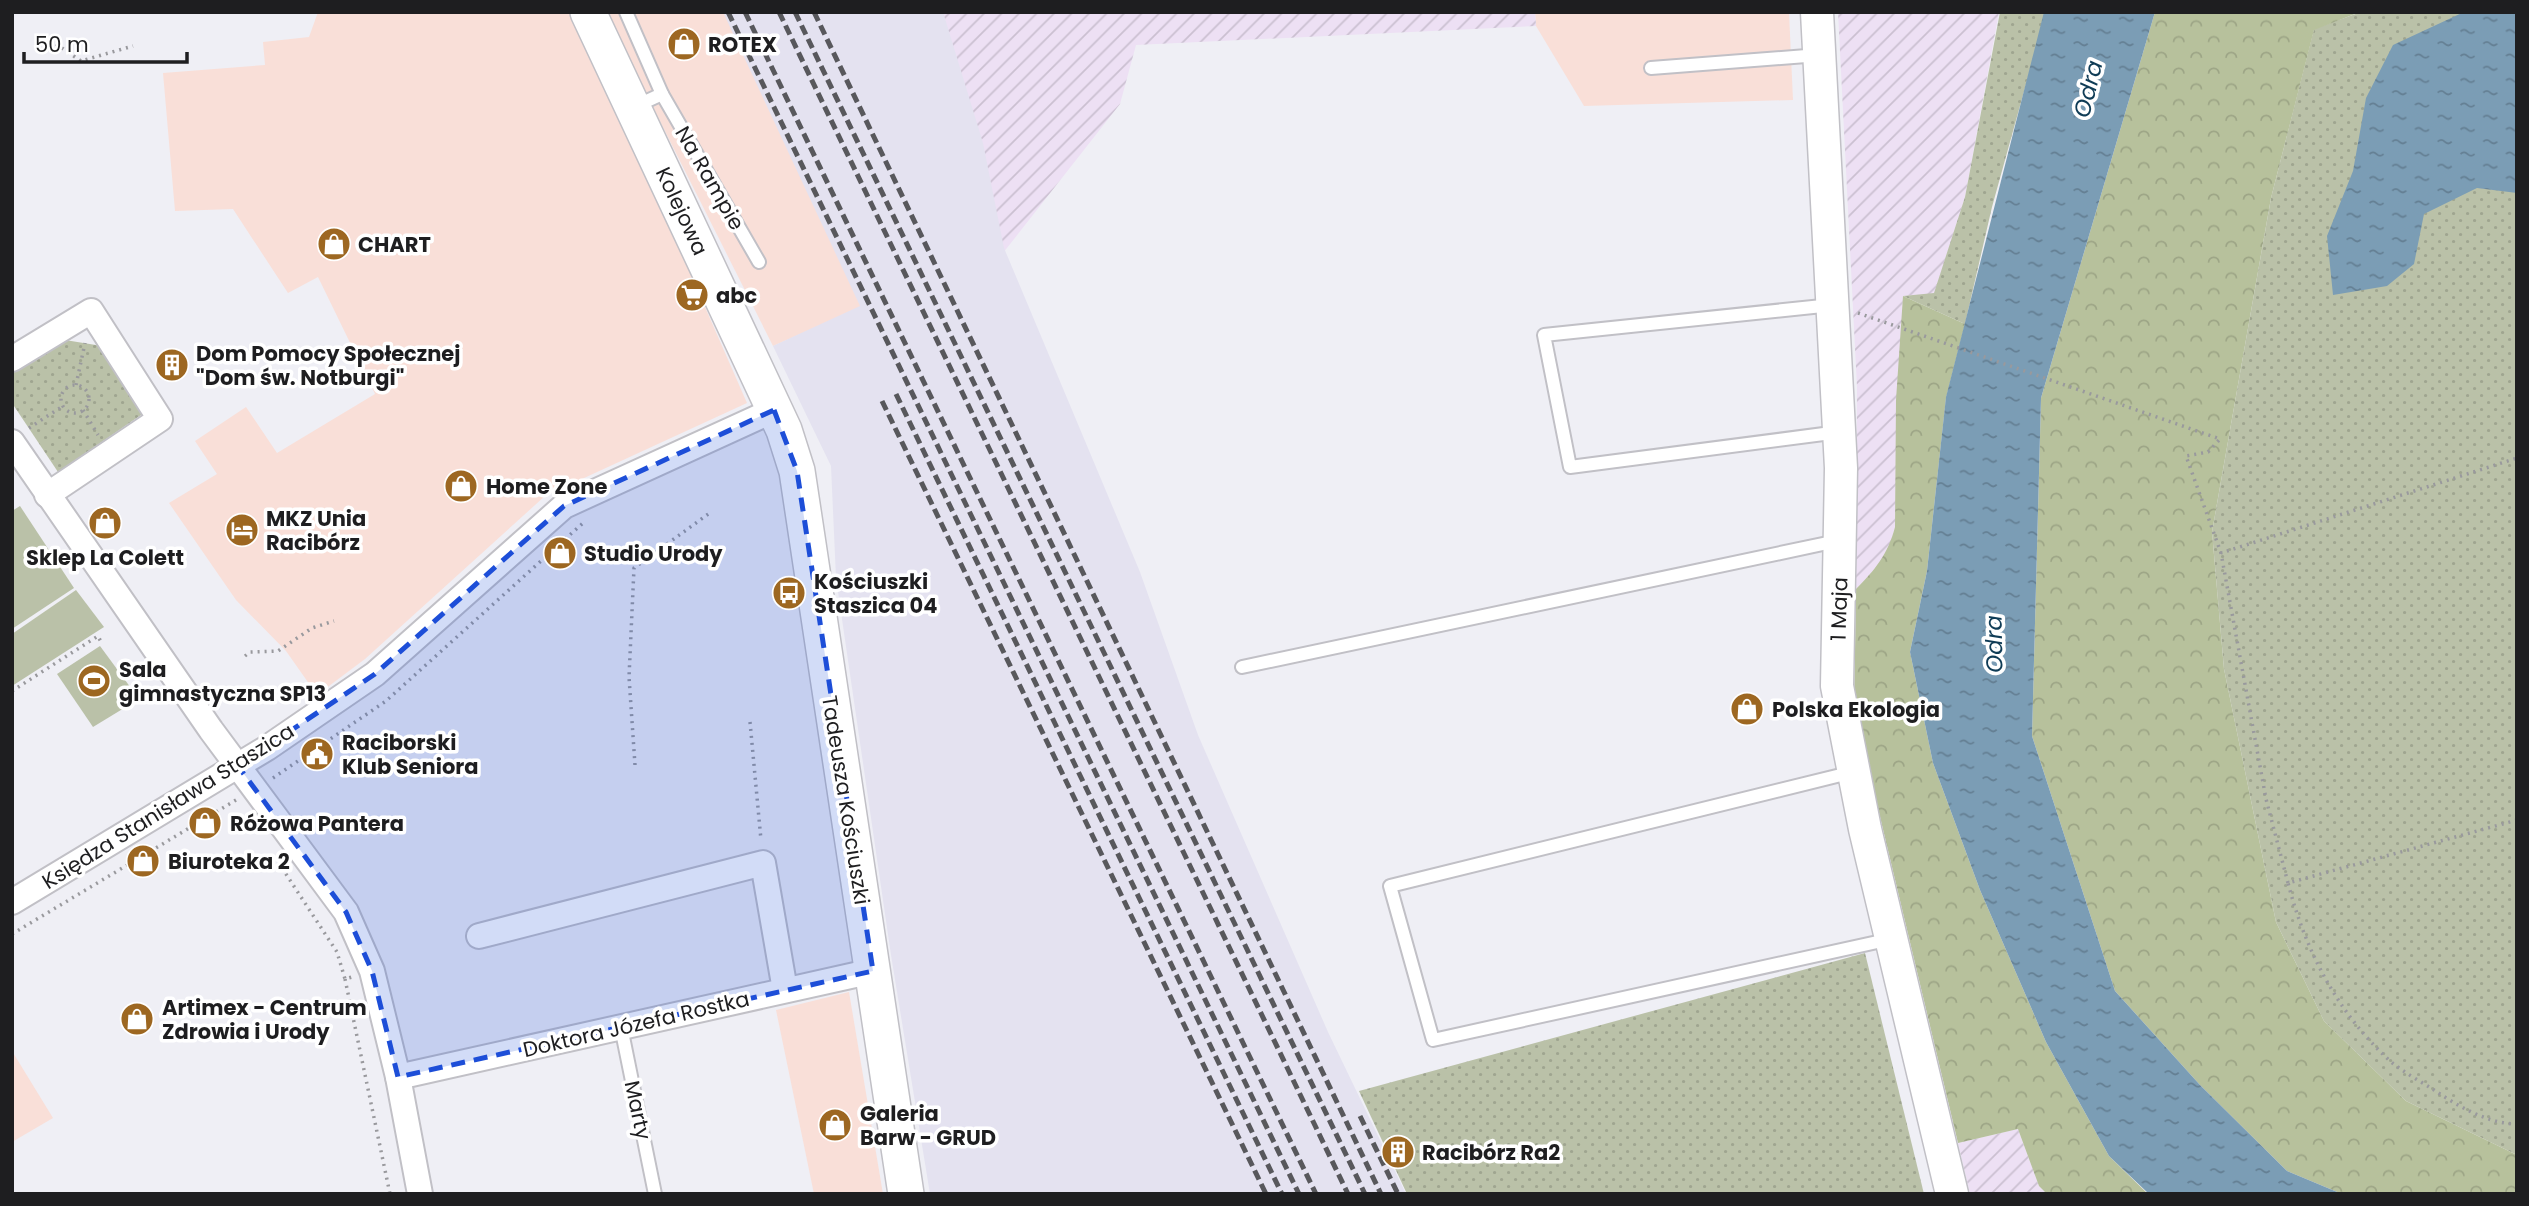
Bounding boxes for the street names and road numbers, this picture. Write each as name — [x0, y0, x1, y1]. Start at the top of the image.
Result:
street label: Na Rampie — [669, 121, 751, 235]
street label: Kolejowa — [649, 162, 715, 260]
street label: 1 Maja — [1823, 577, 1855, 641]
street label: Tadeusza Kościuszki — [815, 693, 877, 907]
street label: Księdza Stanisława Staszica — [36, 716, 300, 896]
street label: Doktora Józefa Rostka — [520, 984, 752, 1064]
street label: Marty — [618, 1078, 658, 1142]

